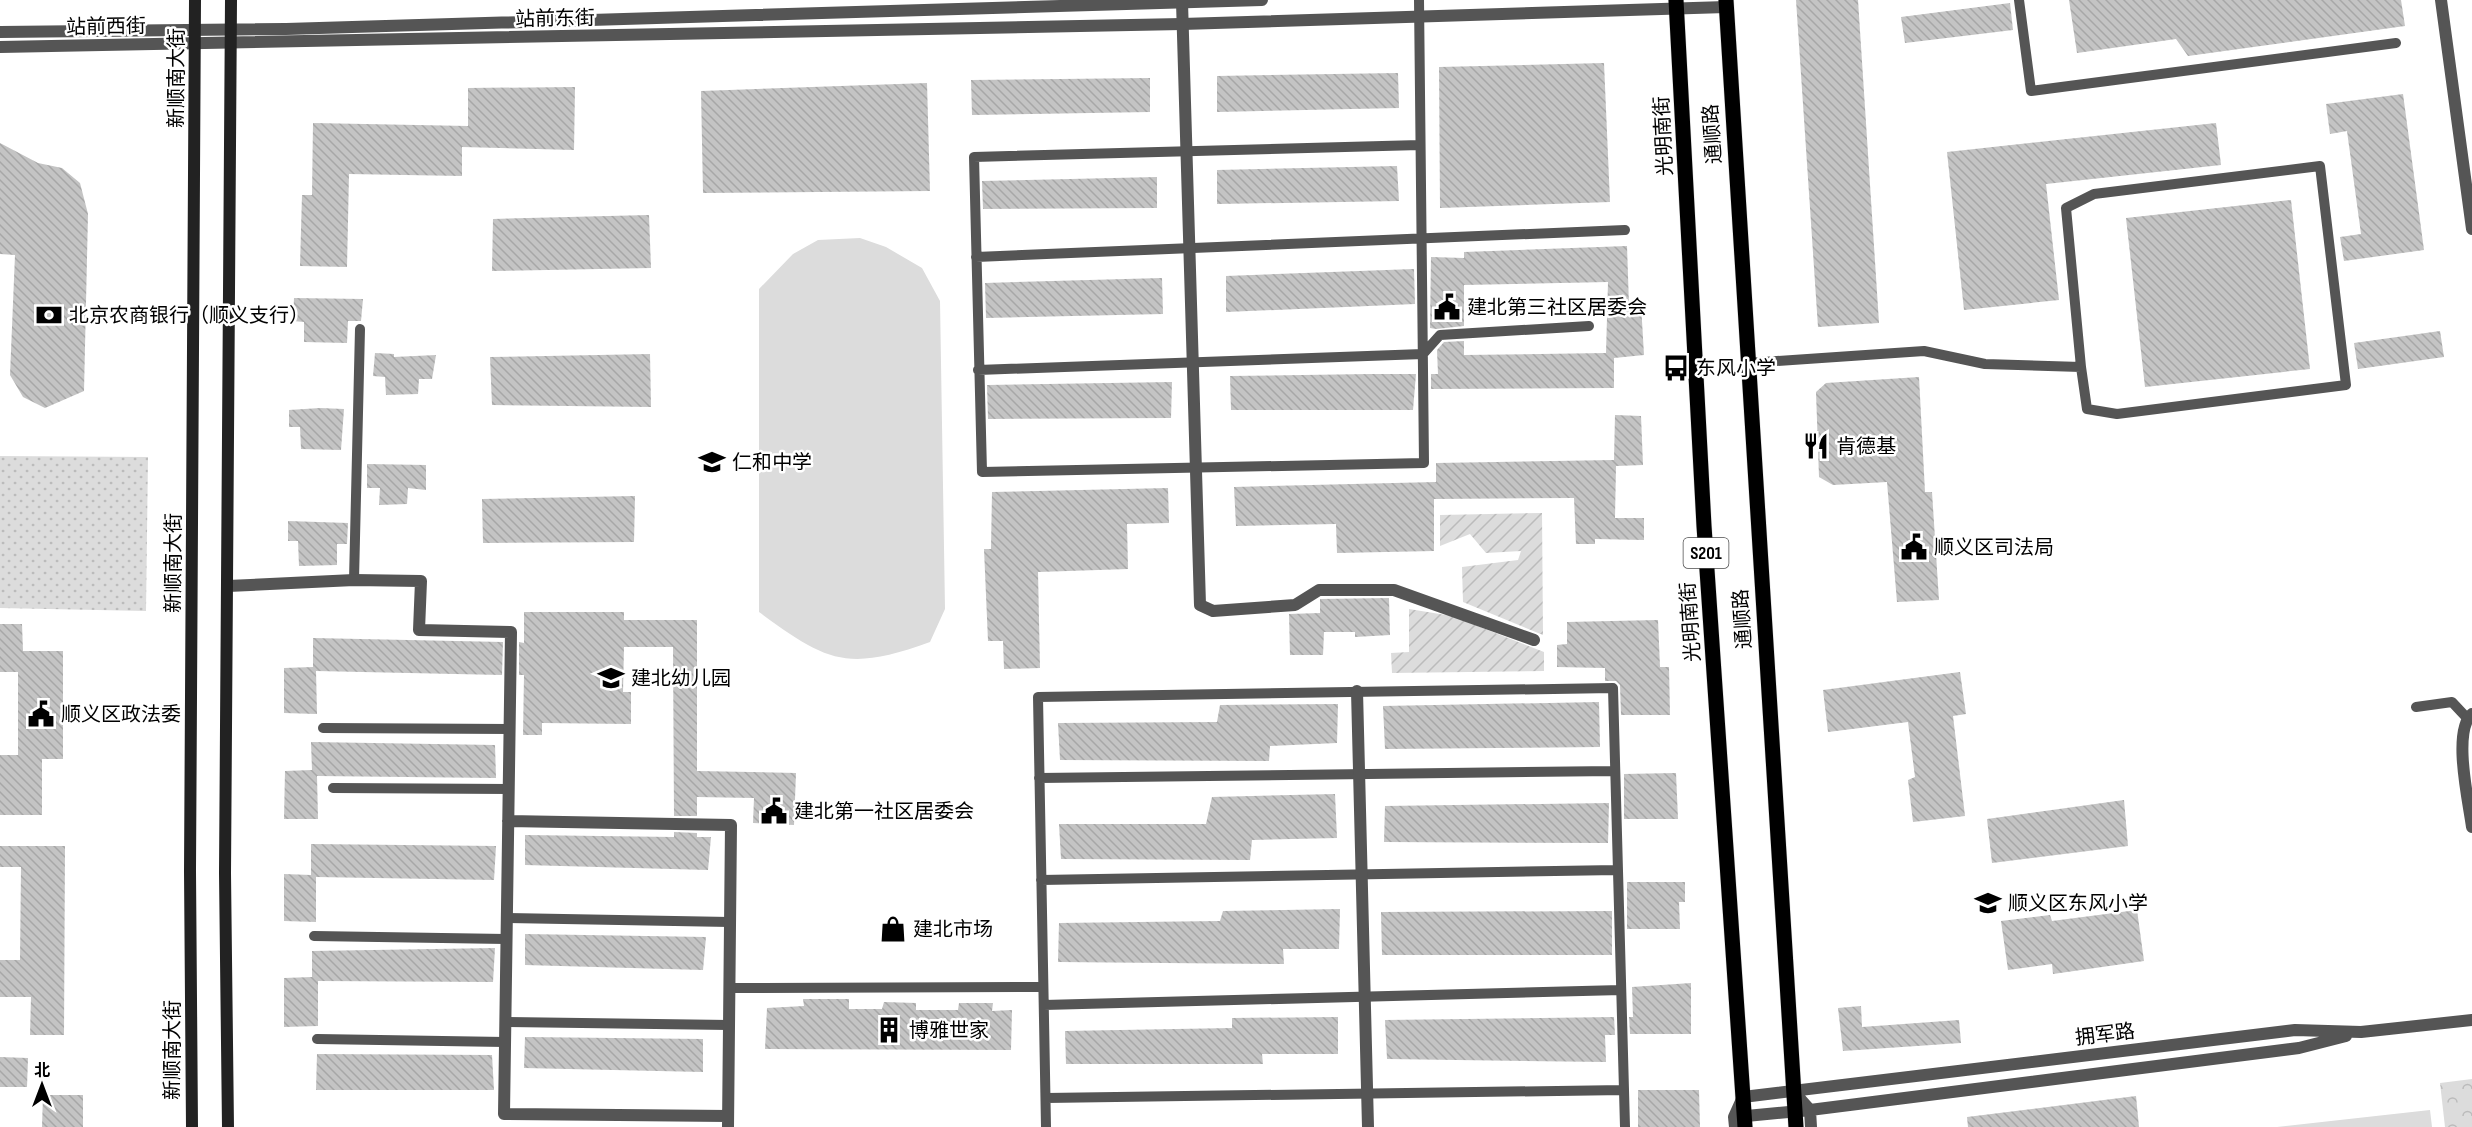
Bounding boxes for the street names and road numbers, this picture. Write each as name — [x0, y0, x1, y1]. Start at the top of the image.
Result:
street label: 站前东街 — [515, 6, 595, 32]
street label: 站前西街 — [66, 14, 146, 40]
street label: 新顺南大街 — [165, 28, 189, 128]
street label: 光明南街 — [1650, 95, 1678, 177]
street label: 通顺路 — [1699, 103, 1727, 165]
street label: 新顺南大街 — [162, 513, 186, 613]
road number: S201 — [1684, 538, 1728, 568]
street label: 光明南街 — [1676, 581, 1706, 663]
street label: 通顺路 — [1729, 588, 1757, 650]
street label: 新顺南大街 — [161, 1000, 185, 1100]
street label: 拥军路 — [2074, 1019, 2136, 1051]

